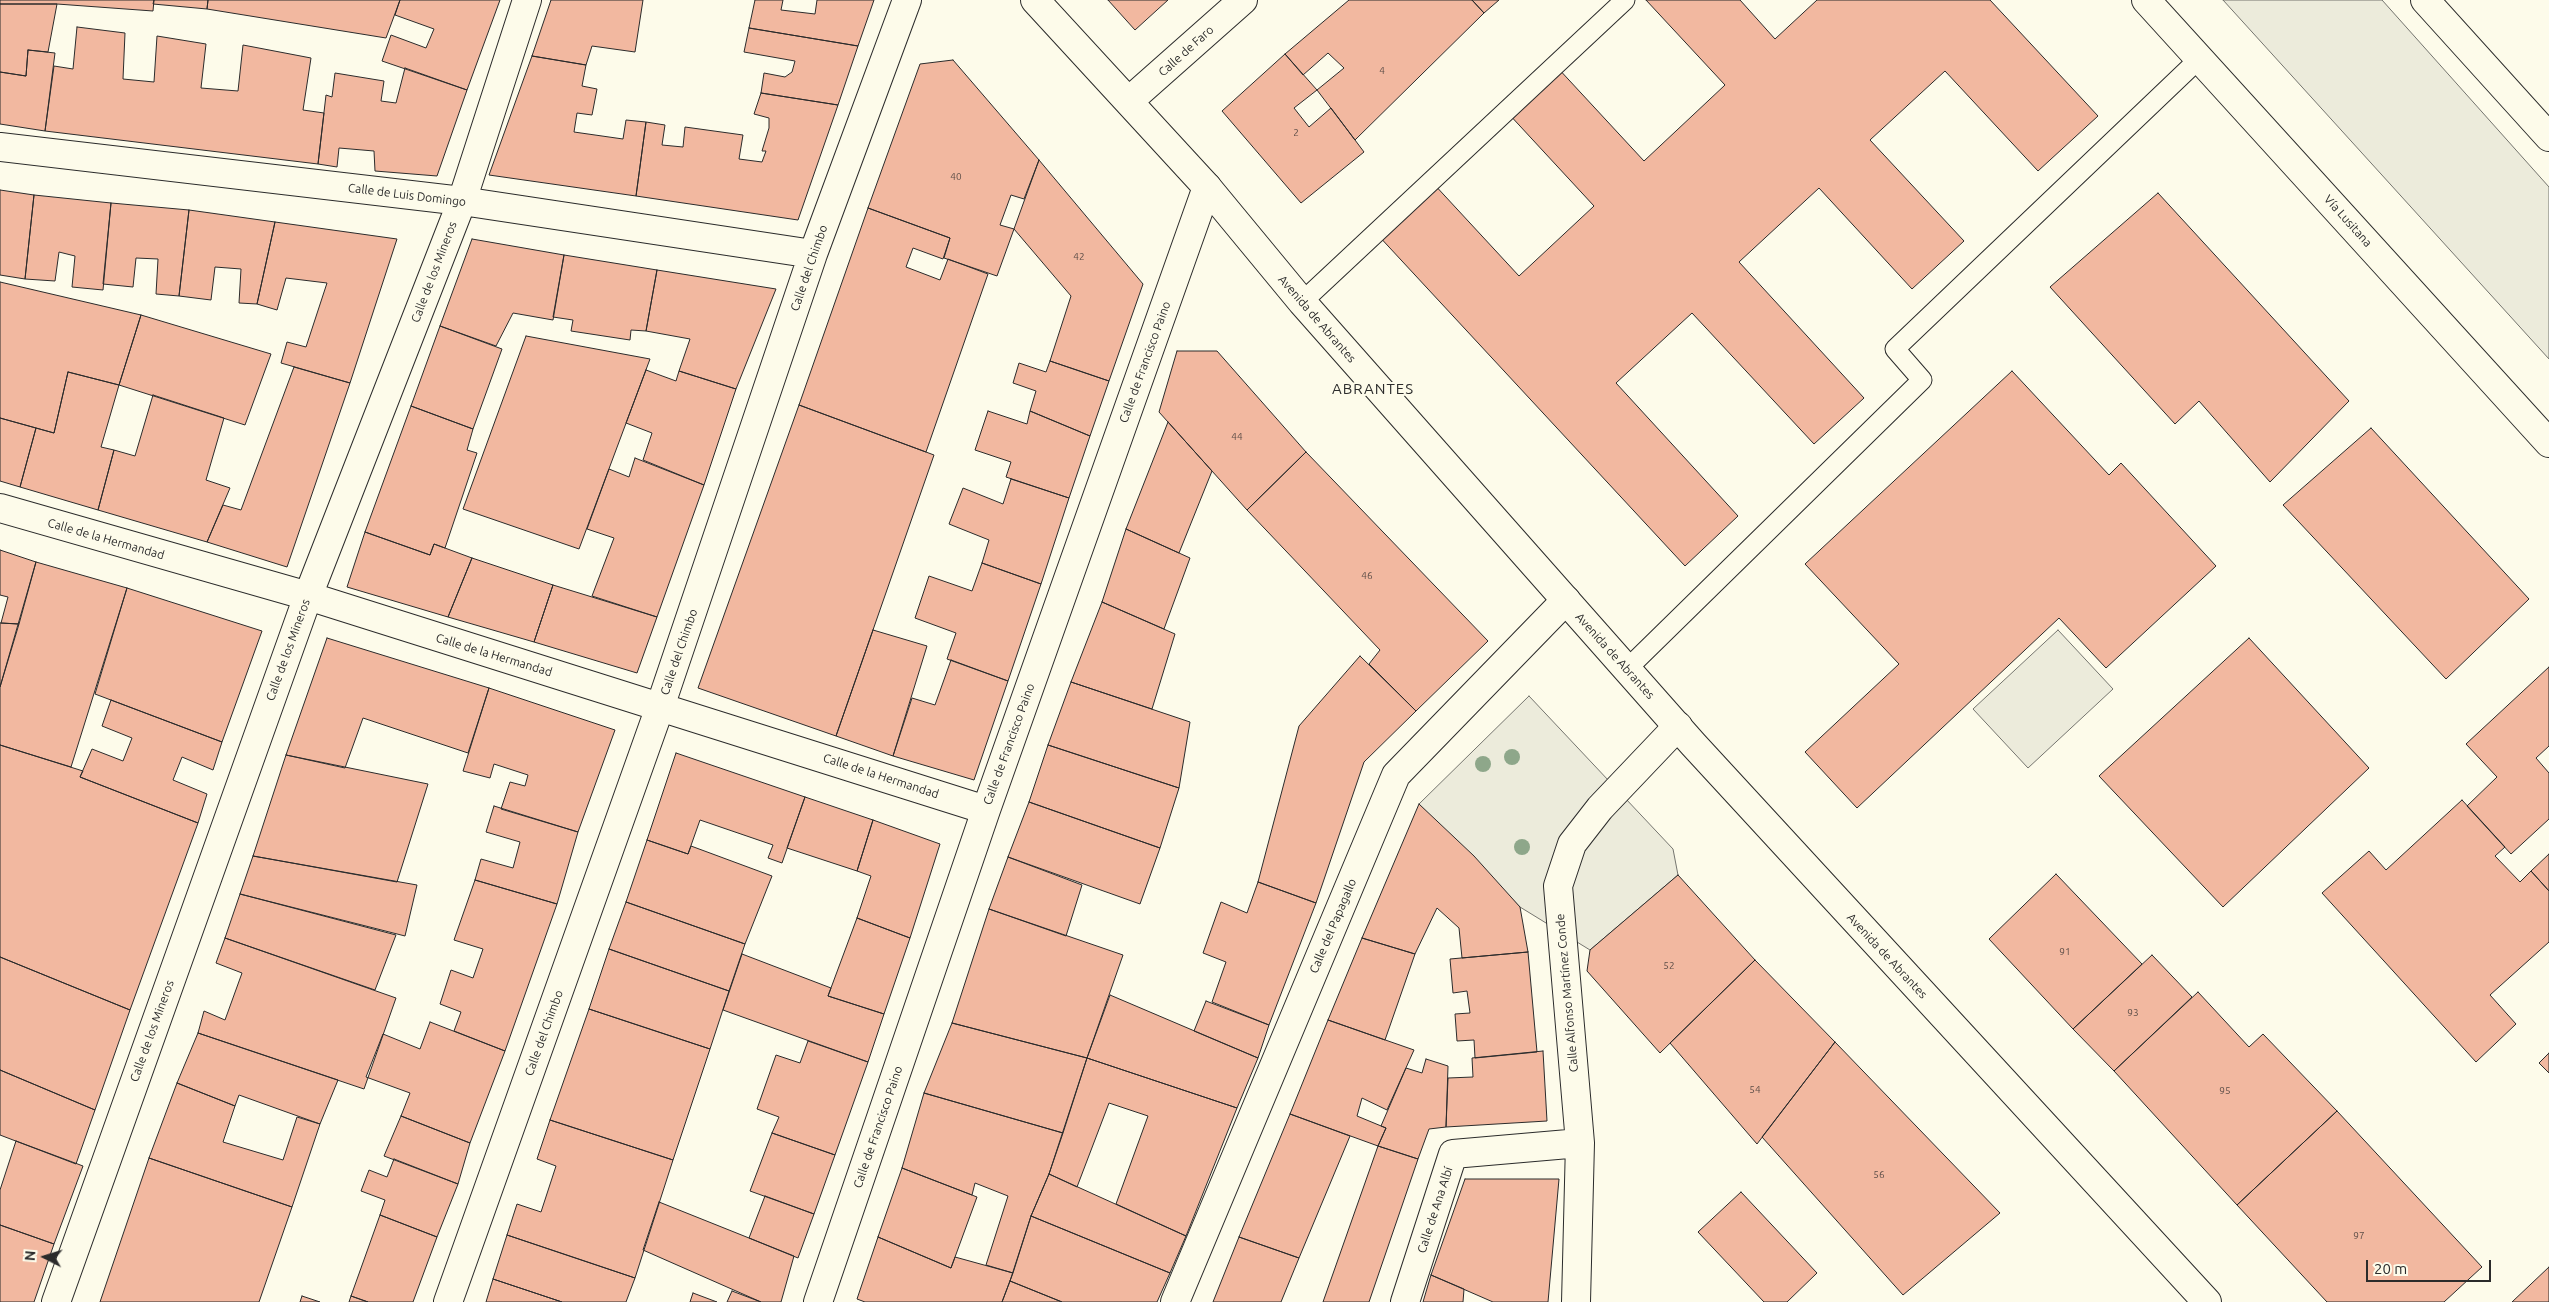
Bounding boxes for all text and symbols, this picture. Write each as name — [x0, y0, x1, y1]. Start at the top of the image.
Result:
street label: Calle de Faro — [1155, 23, 1217, 79]
house number: 4 — [1379, 65, 1385, 77]
house number: 2 — [1293, 127, 1299, 139]
house number: 40 — [950, 171, 962, 183]
street label: Calle de Luis Domingo — [347, 181, 467, 209]
street label: Vía Lusitana — [2321, 192, 2375, 250]
street label: Calle de los Mineros — [408, 219, 460, 325]
street label: Calle del Chimbo — [788, 223, 830, 313]
house number: 42 — [1073, 251, 1085, 263]
street label: Avenida de Abrantes — [1275, 272, 1359, 366]
street label: Calle de Francisco Paino — [1116, 299, 1174, 425]
district label: ABRANTES — [1331, 380, 1415, 398]
house number: 44 — [1231, 431, 1243, 443]
street label: Calle de la Hermandad — [46, 515, 166, 563]
house number: 46 — [1361, 570, 1373, 582]
street label: Calle de los Mineros — [263, 597, 313, 703]
street label: Calle del Chimbo — [658, 607, 700, 697]
street label: Avenida de Abrantes — [1572, 610, 1658, 702]
street label: Calle de la Hermandad — [434, 630, 554, 680]
street label: Calle de Francisco Paino — [980, 681, 1038, 807]
street label: Calle de la Hermandad — [821, 750, 941, 802]
street label: Calle del Papagallo — [1307, 876, 1359, 976]
street label: Avenida de Abrantes — [1844, 910, 1930, 1002]
street label: Calle Alfonso Martínez Conde — [1553, 913, 1581, 1073]
house number: 91 — [2059, 946, 2071, 958]
house number: 52 — [1663, 960, 1675, 972]
street label: Calle de los Mineros — [127, 978, 177, 1084]
street label: Calle del Chimbo — [522, 988, 566, 1078]
house number: 93 — [2127, 1007, 2139, 1019]
street label: Calle de Francisco Paino — [850, 1064, 906, 1190]
house number: 54 — [1749, 1084, 1761, 1096]
house number: 95 — [2219, 1085, 2231, 1097]
street label: Calle de Ana Albí — [1414, 1165, 1456, 1255]
house number: 56 — [1873, 1169, 1885, 1181]
house number: 97 — [2353, 1230, 2365, 1242]
north arrow — [20, 1232, 70, 1282]
text: N — [22, 1250, 38, 1262]
scale bar — [2369, 1250, 2494, 1282]
text: 20 m — [2374, 1260, 2407, 1277]

